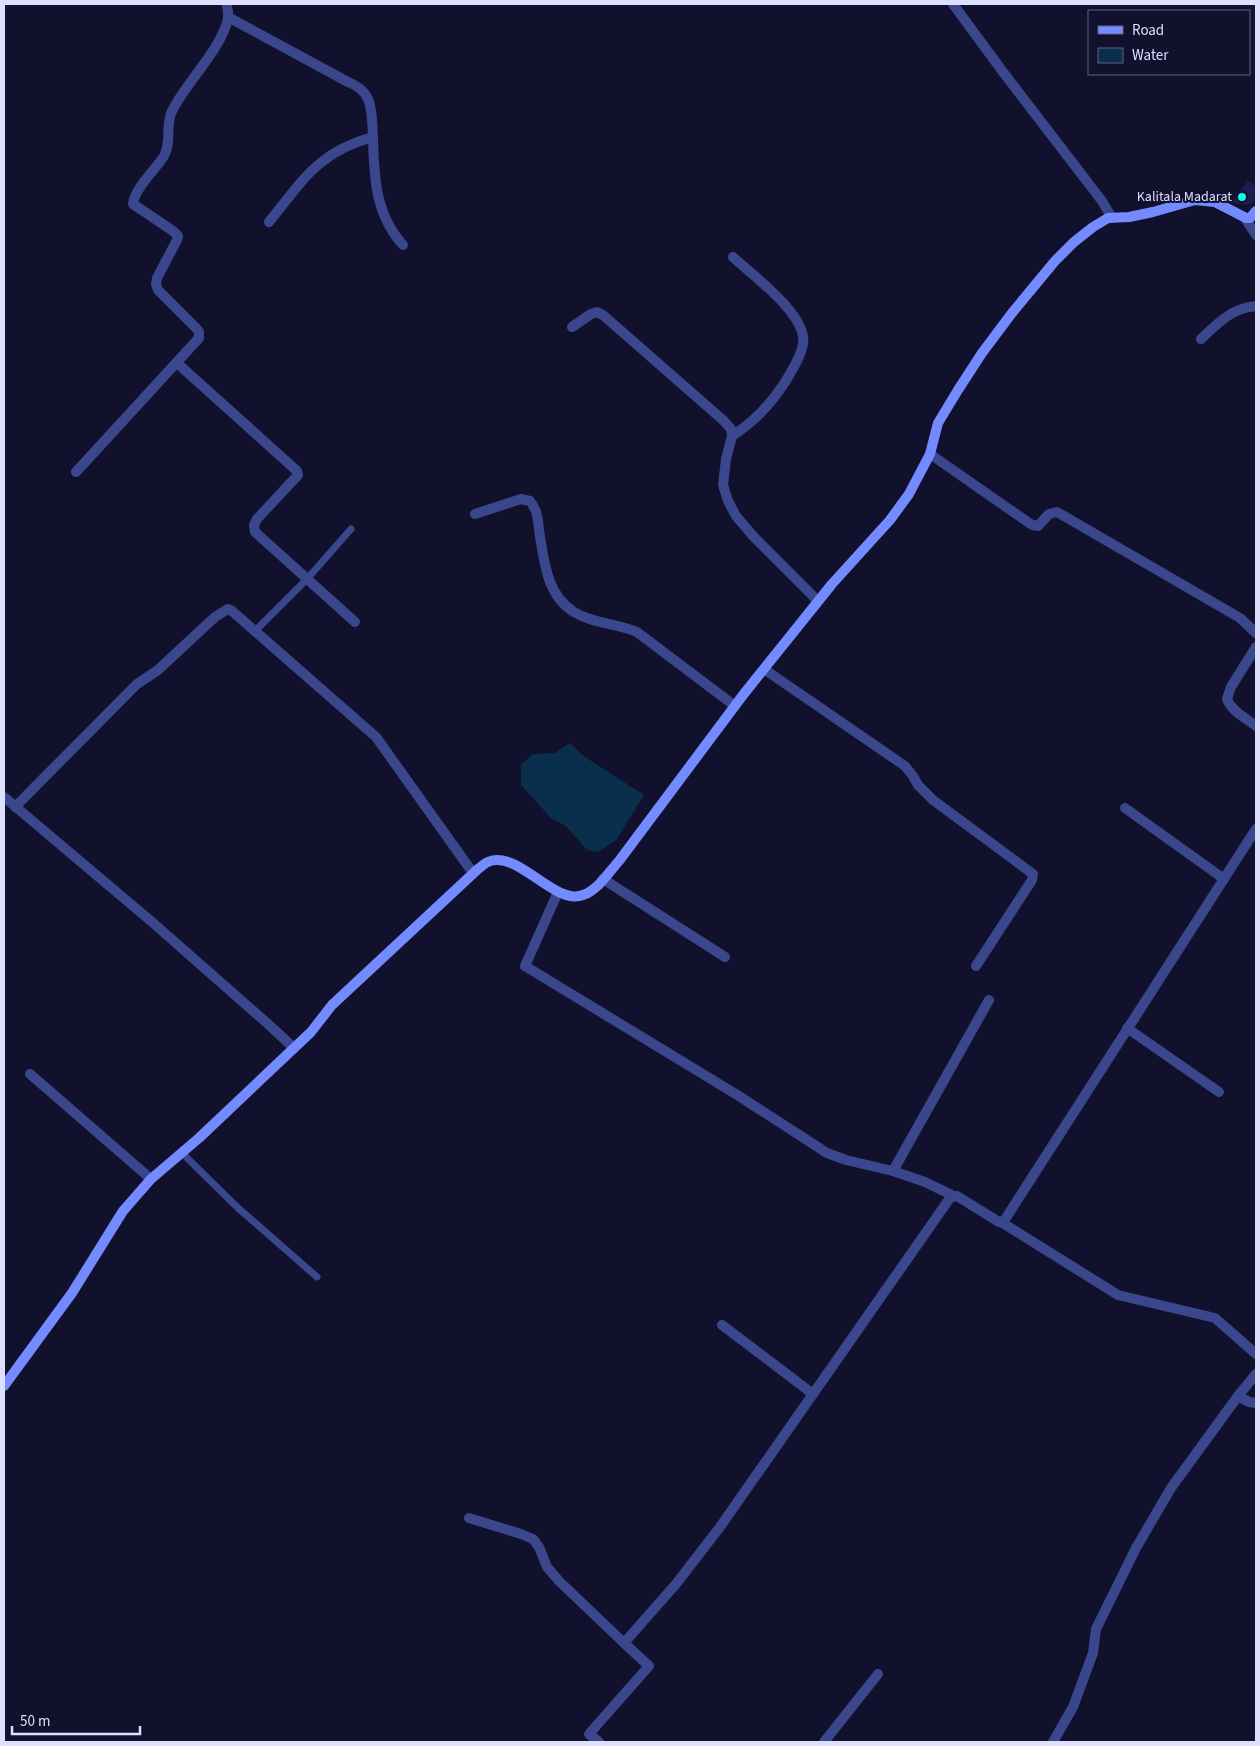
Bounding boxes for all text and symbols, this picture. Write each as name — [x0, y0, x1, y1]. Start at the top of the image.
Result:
legend — [1088, 10, 1250, 75]
text: Road — [1132, 20, 1164, 41]
text: Water — [1132, 45, 1169, 66]
place label: Kalitala Madarat — [1137, 187, 1232, 207]
marker: Kalitala Madarat — [1236, 191, 1248, 203]
scale bar — [12, 1704, 140, 1736]
text: 50 m — [20, 1711, 50, 1732]

